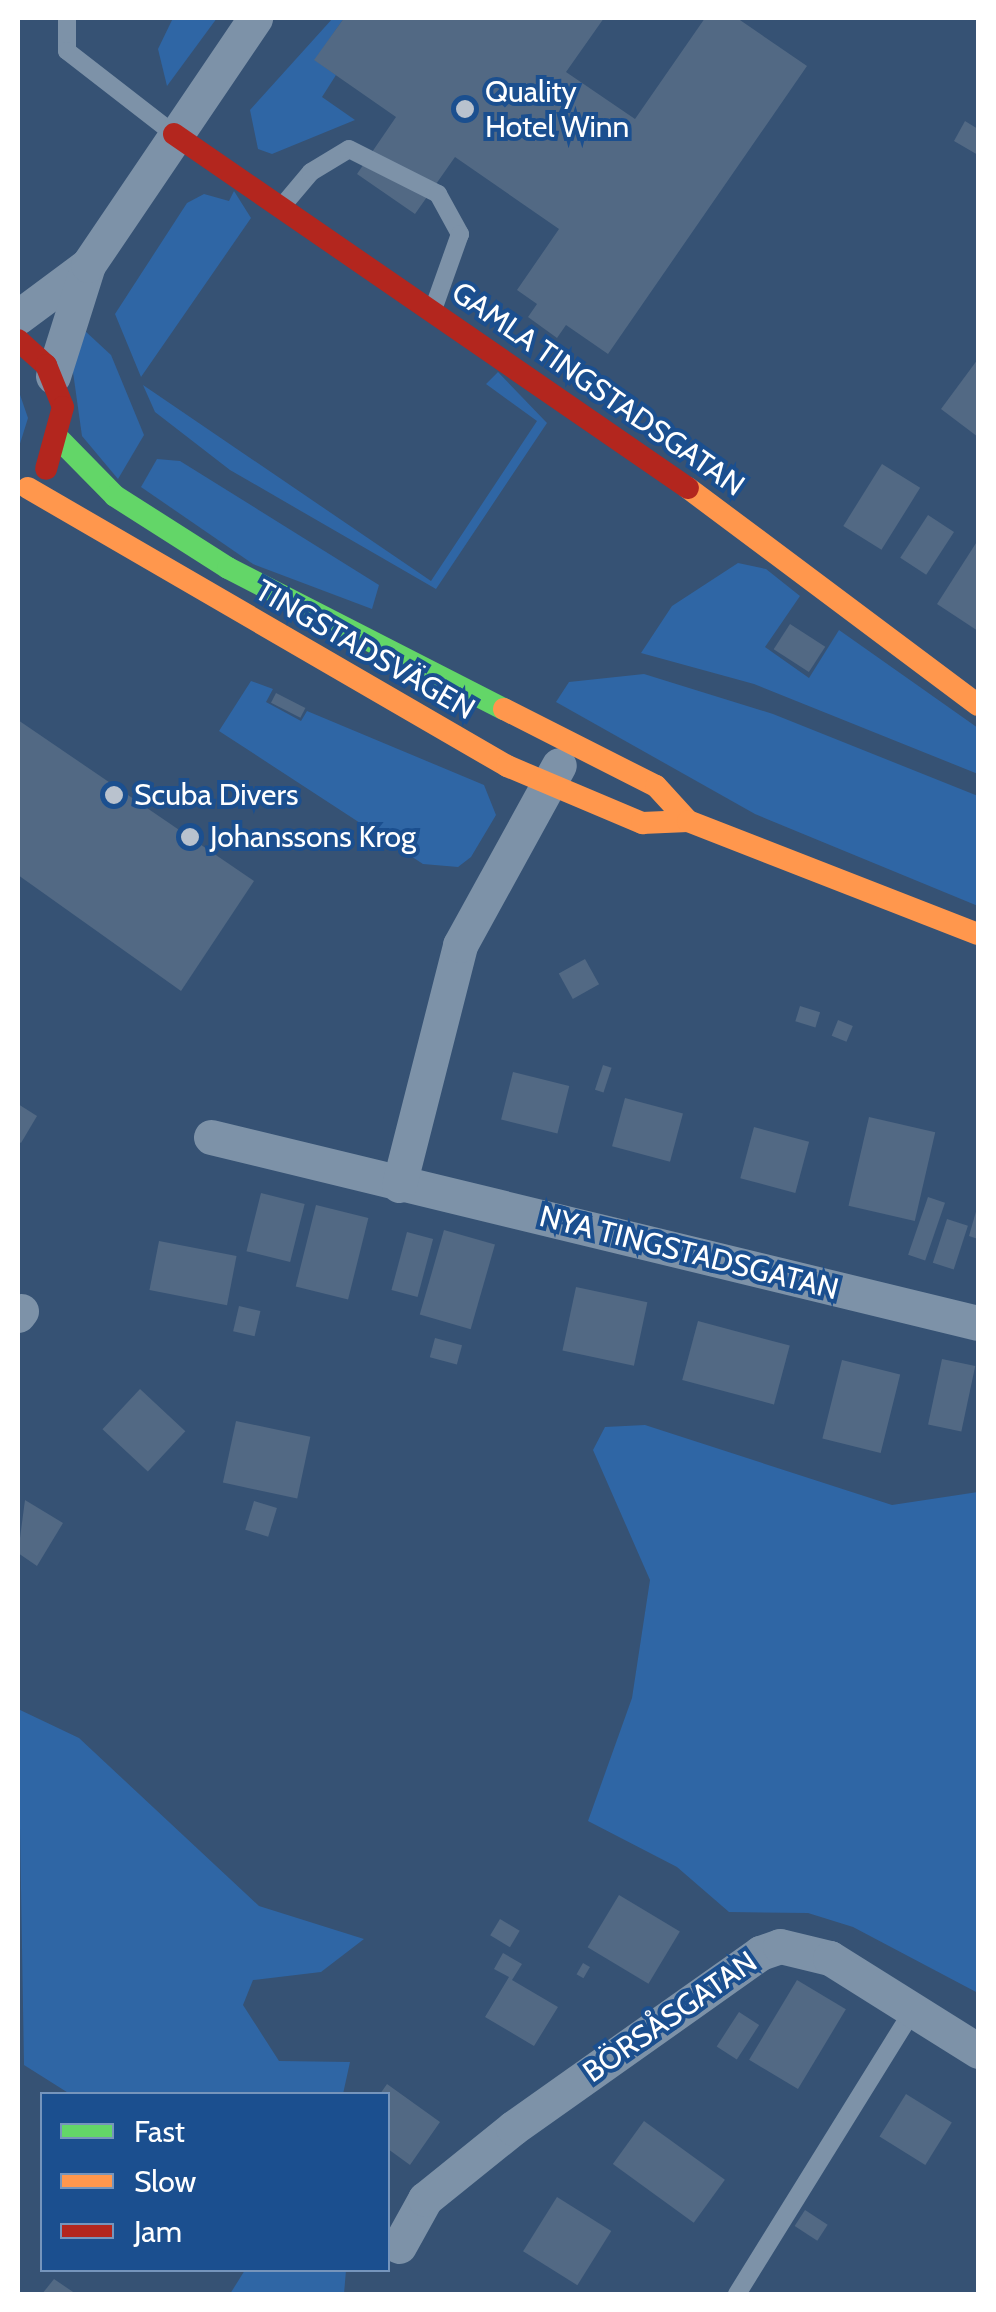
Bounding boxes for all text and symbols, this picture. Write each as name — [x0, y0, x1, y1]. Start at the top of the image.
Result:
place label: Quality Hotel Winn — [485, 74, 629, 144]
marker: Quality Hotel Winn — [454, 98, 476, 120]
street label: GAMLA TINGSTADSGATAN — [445, 274, 751, 504]
street label: TINGSTADSVÄGEN — [249, 573, 481, 727]
place label: Scuba Divers — [134, 777, 298, 813]
marker: Scuba Divers — [103, 784, 125, 806]
place label: Johanssons Krog — [210, 819, 416, 855]
marker: Johanssons Krog — [179, 826, 201, 848]
street label: NYA TINGSTADSGATAN — [536, 1198, 842, 1308]
street label: BÖRSÅSGATAN — [576, 1944, 764, 2090]
legend — [40, 2092, 390, 2272]
text: Fast — [134, 2113, 185, 2150]
text: Slow — [134, 2163, 196, 2200]
text: Jam — [134, 2213, 182, 2250]

